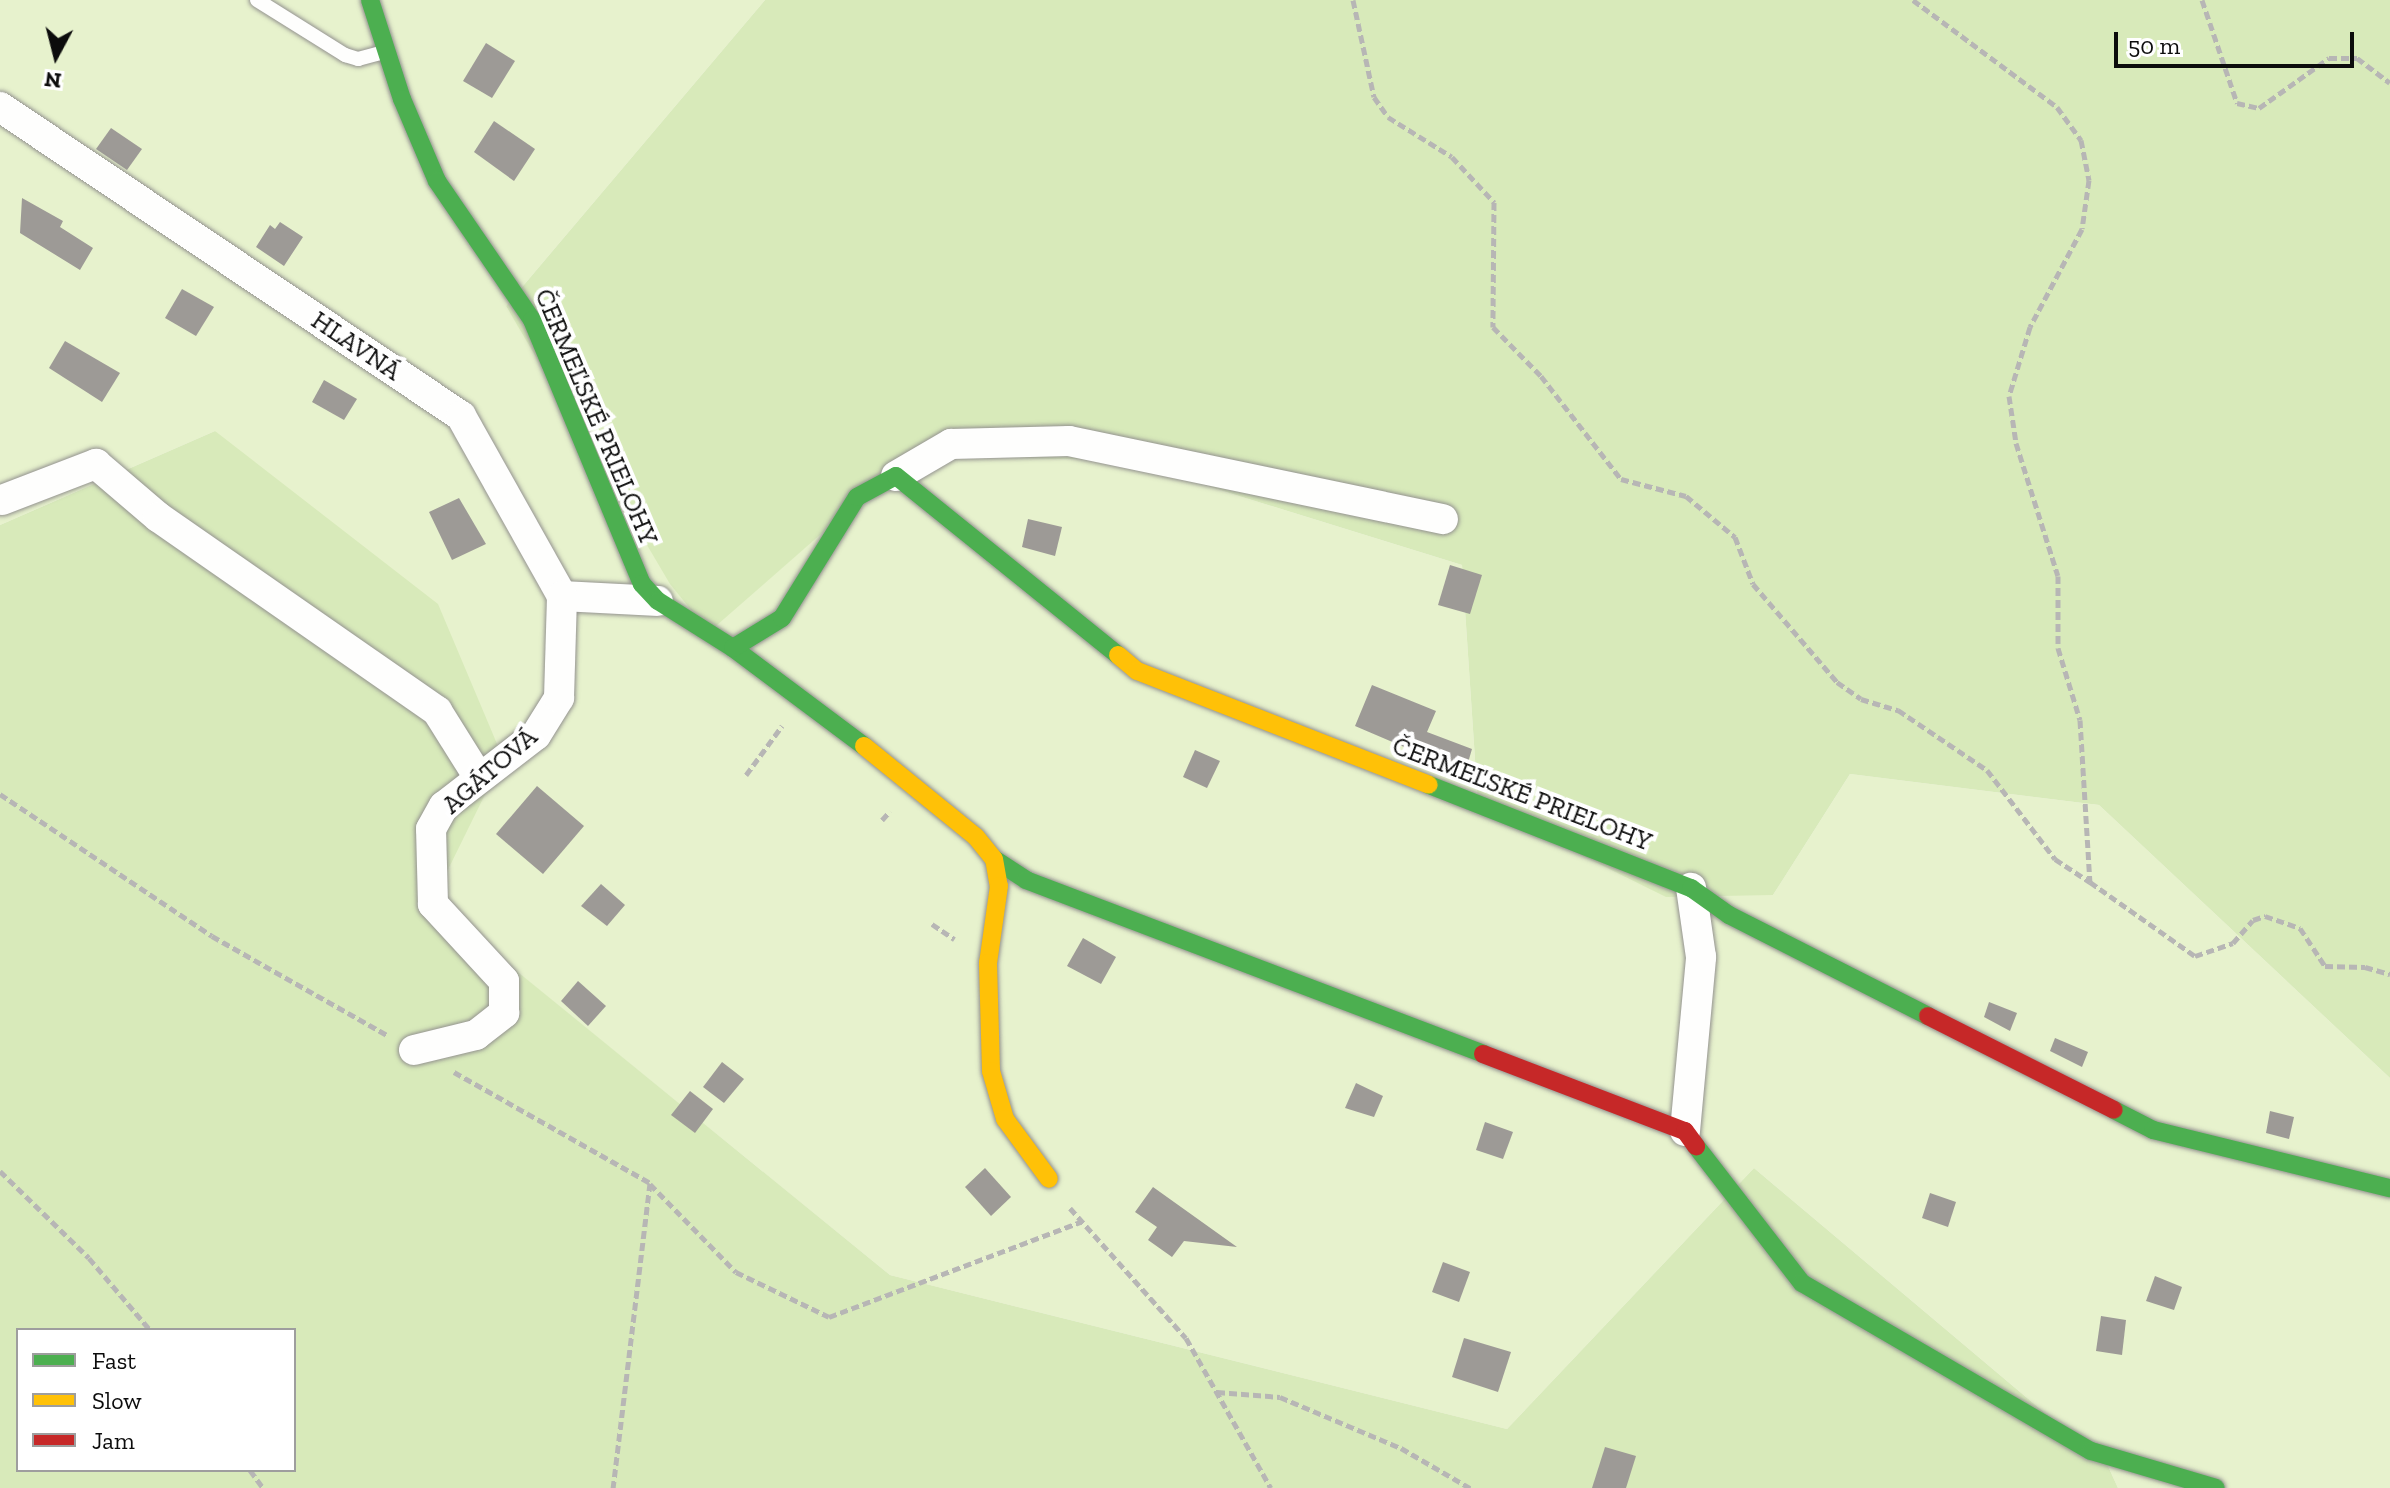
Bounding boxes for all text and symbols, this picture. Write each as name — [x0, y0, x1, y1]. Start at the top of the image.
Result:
north arrow — [16, 16, 96, 96]
scale bar — [2118, 16, 2358, 66]
text: 50 m — [2128, 31, 2180, 60]
text: N — [43, 66, 63, 95]
street label: ČERMEĽSKÉ PRIELOHY — [528, 284, 664, 550]
street label: HLAVNÁ — [305, 305, 407, 387]
street label: AGÁTOVÁ — [436, 721, 544, 821]
street label: ČERMEĽSKÉ PRIELOHY — [1388, 730, 1656, 858]
legend — [16, 1328, 296, 1472]
text: Fast — [92, 1346, 136, 1375]
text: Slow — [92, 1386, 142, 1415]
text: Jam — [92, 1426, 135, 1455]

